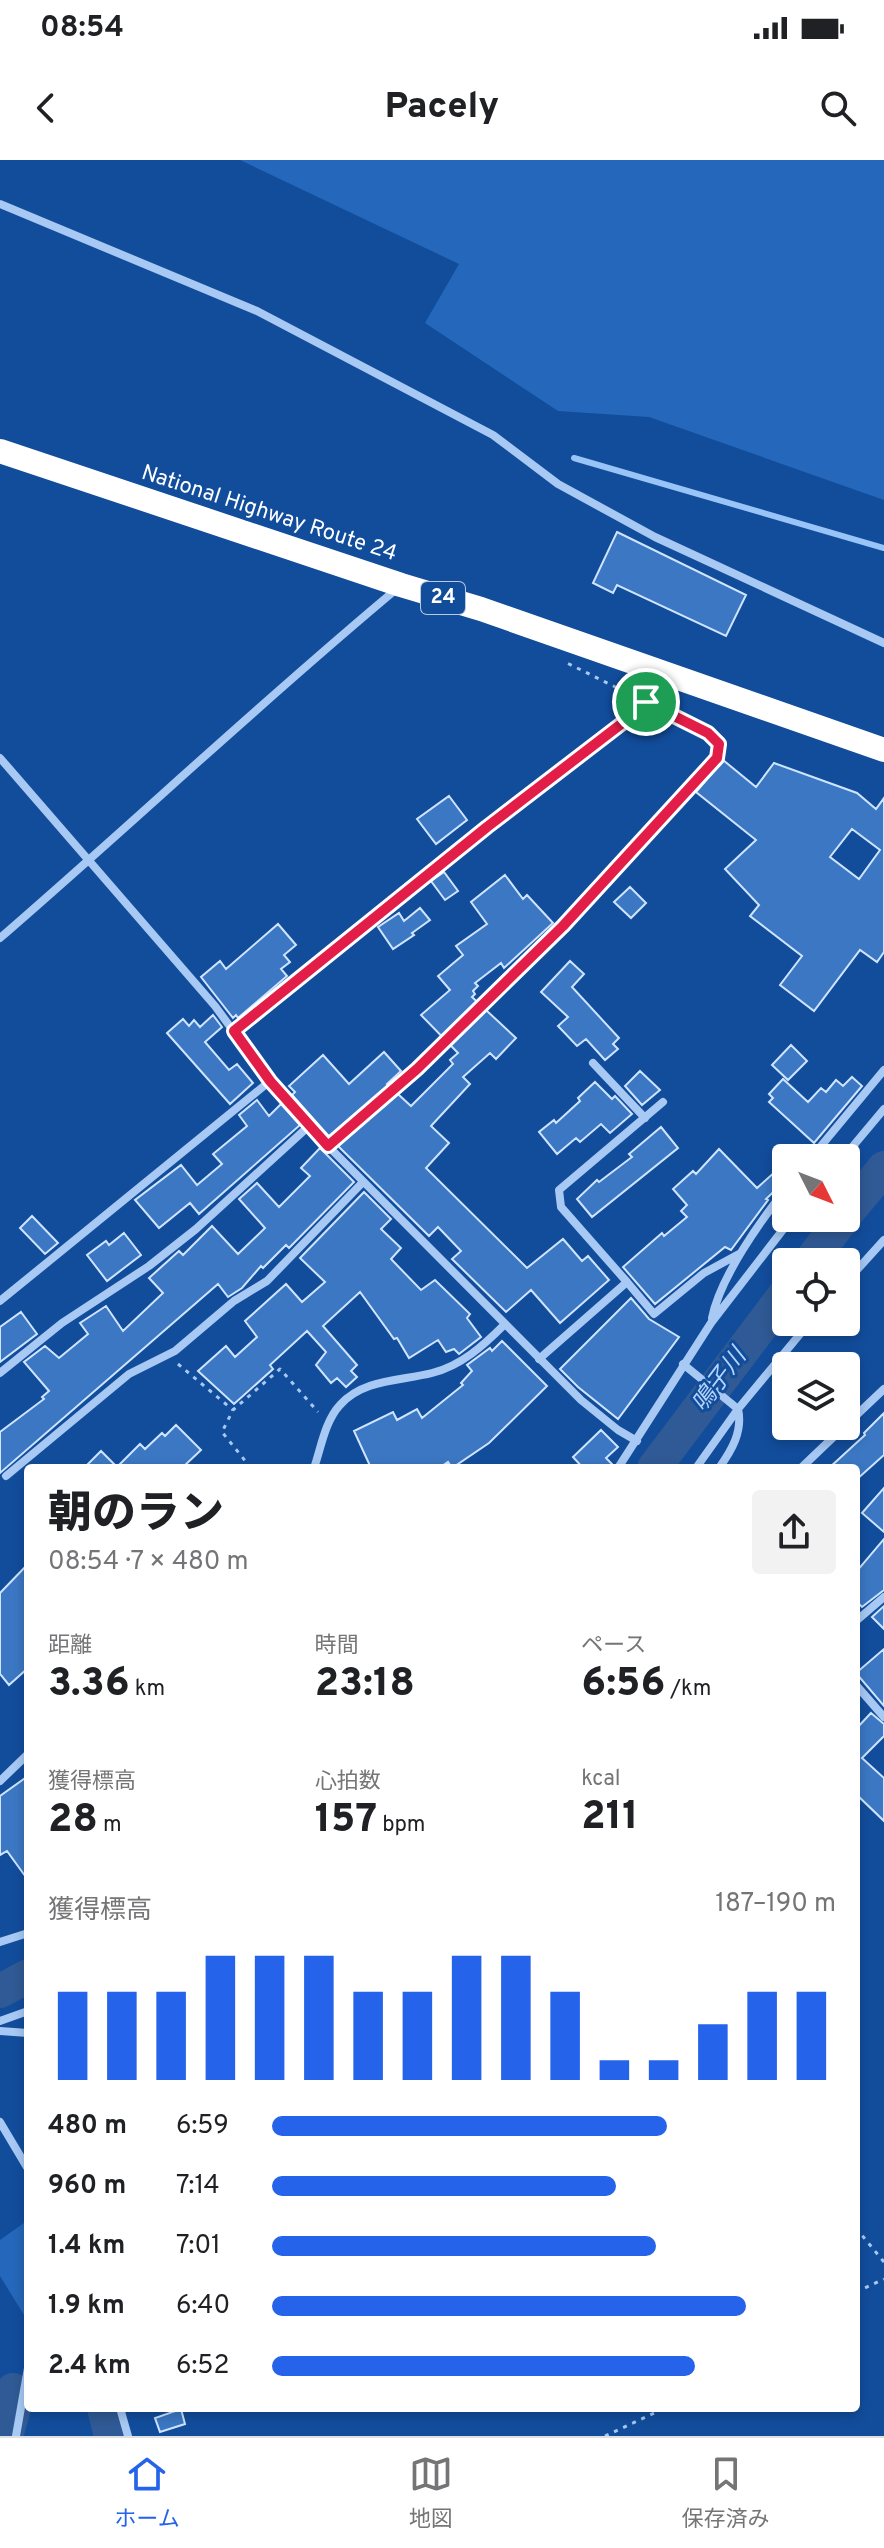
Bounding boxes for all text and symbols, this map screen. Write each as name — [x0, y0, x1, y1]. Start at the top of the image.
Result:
text: 08:54 — [40, 10, 124, 47]
text: Pacely — [385, 85, 499, 131]
icon: back — [24, 86, 68, 130]
icon: search — [816, 86, 860, 130]
street label: National Highway Route 24 — [138, 460, 400, 568]
road number: 24 — [421, 582, 465, 614]
pin — [612, 668, 680, 736]
icon: arrive — [624, 680, 668, 724]
north arrow — [772, 1144, 860, 1232]
map controls — [772, 1144, 860, 1440]
button: locate — [772, 1248, 860, 1336]
water label: 鳴子川 — [686, 1341, 755, 1419]
button: layers — [772, 1352, 860, 1440]
text: 朝のラン — [48, 1488, 224, 1544]
button: share — [752, 1490, 836, 1574]
text: 08:54 · 7 × 480 m — [48, 1546, 249, 1579]
text: 距離 — [48, 1633, 92, 1660]
text: 時間 — [315, 1633, 359, 1660]
text: ペース — [581, 1633, 646, 1660]
text: 3.36 — [48, 1660, 130, 1710]
text: 23:18 — [315, 1660, 415, 1710]
text: 6:56 — [581, 1660, 665, 1710]
text: km — [130, 1676, 165, 1703]
text: /km — [665, 1676, 711, 1703]
text: kcal — [581, 1766, 620, 1793]
text: 獲得標高 — [48, 1769, 136, 1796]
text: 心拍数 — [315, 1769, 381, 1796]
text: 211 — [581, 1793, 639, 1843]
text: 28 — [48, 1796, 98, 1846]
text: 157 — [315, 1796, 377, 1846]
text: m — [98, 1812, 122, 1839]
text: bpm — [377, 1812, 426, 1839]
text: 187–190 m — [715, 1888, 836, 1921]
text: 獲得標高 — [48, 1895, 152, 1928]
text: 480 m — [48, 2110, 127, 2143]
text: 6:59 — [176, 2110, 229, 2143]
text: 960 m — [48, 2170, 126, 2203]
text: 7:14 — [176, 2170, 220, 2203]
text: 1.4 km — [48, 2230, 125, 2263]
text: 7:01 — [176, 2230, 221, 2263]
text: 1.9 km — [48, 2290, 125, 2323]
text: 6:40 — [176, 2290, 230, 2323]
text: 2.4 km — [48, 2350, 131, 2383]
text: 6:52 — [176, 2350, 229, 2383]
tab: ホーム — [114, 2452, 180, 2534]
tab: 地図 — [409, 2452, 453, 2534]
tab: 保存済み — [682, 2452, 770, 2534]

